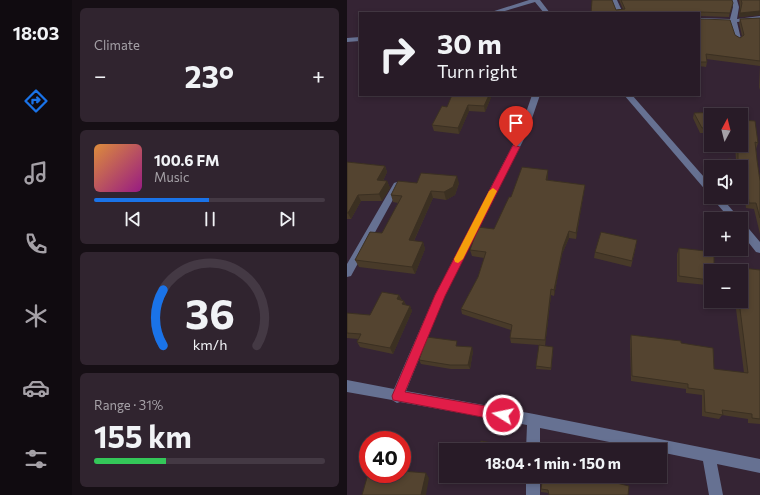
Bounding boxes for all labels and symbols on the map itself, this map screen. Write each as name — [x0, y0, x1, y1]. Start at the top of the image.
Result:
pin — [499, 106, 533, 147]
north arrow — [704, 108, 748, 152]
position arrow — [482, 394, 524, 436]
speed limit sign: 40 — [359, 431, 411, 483]

